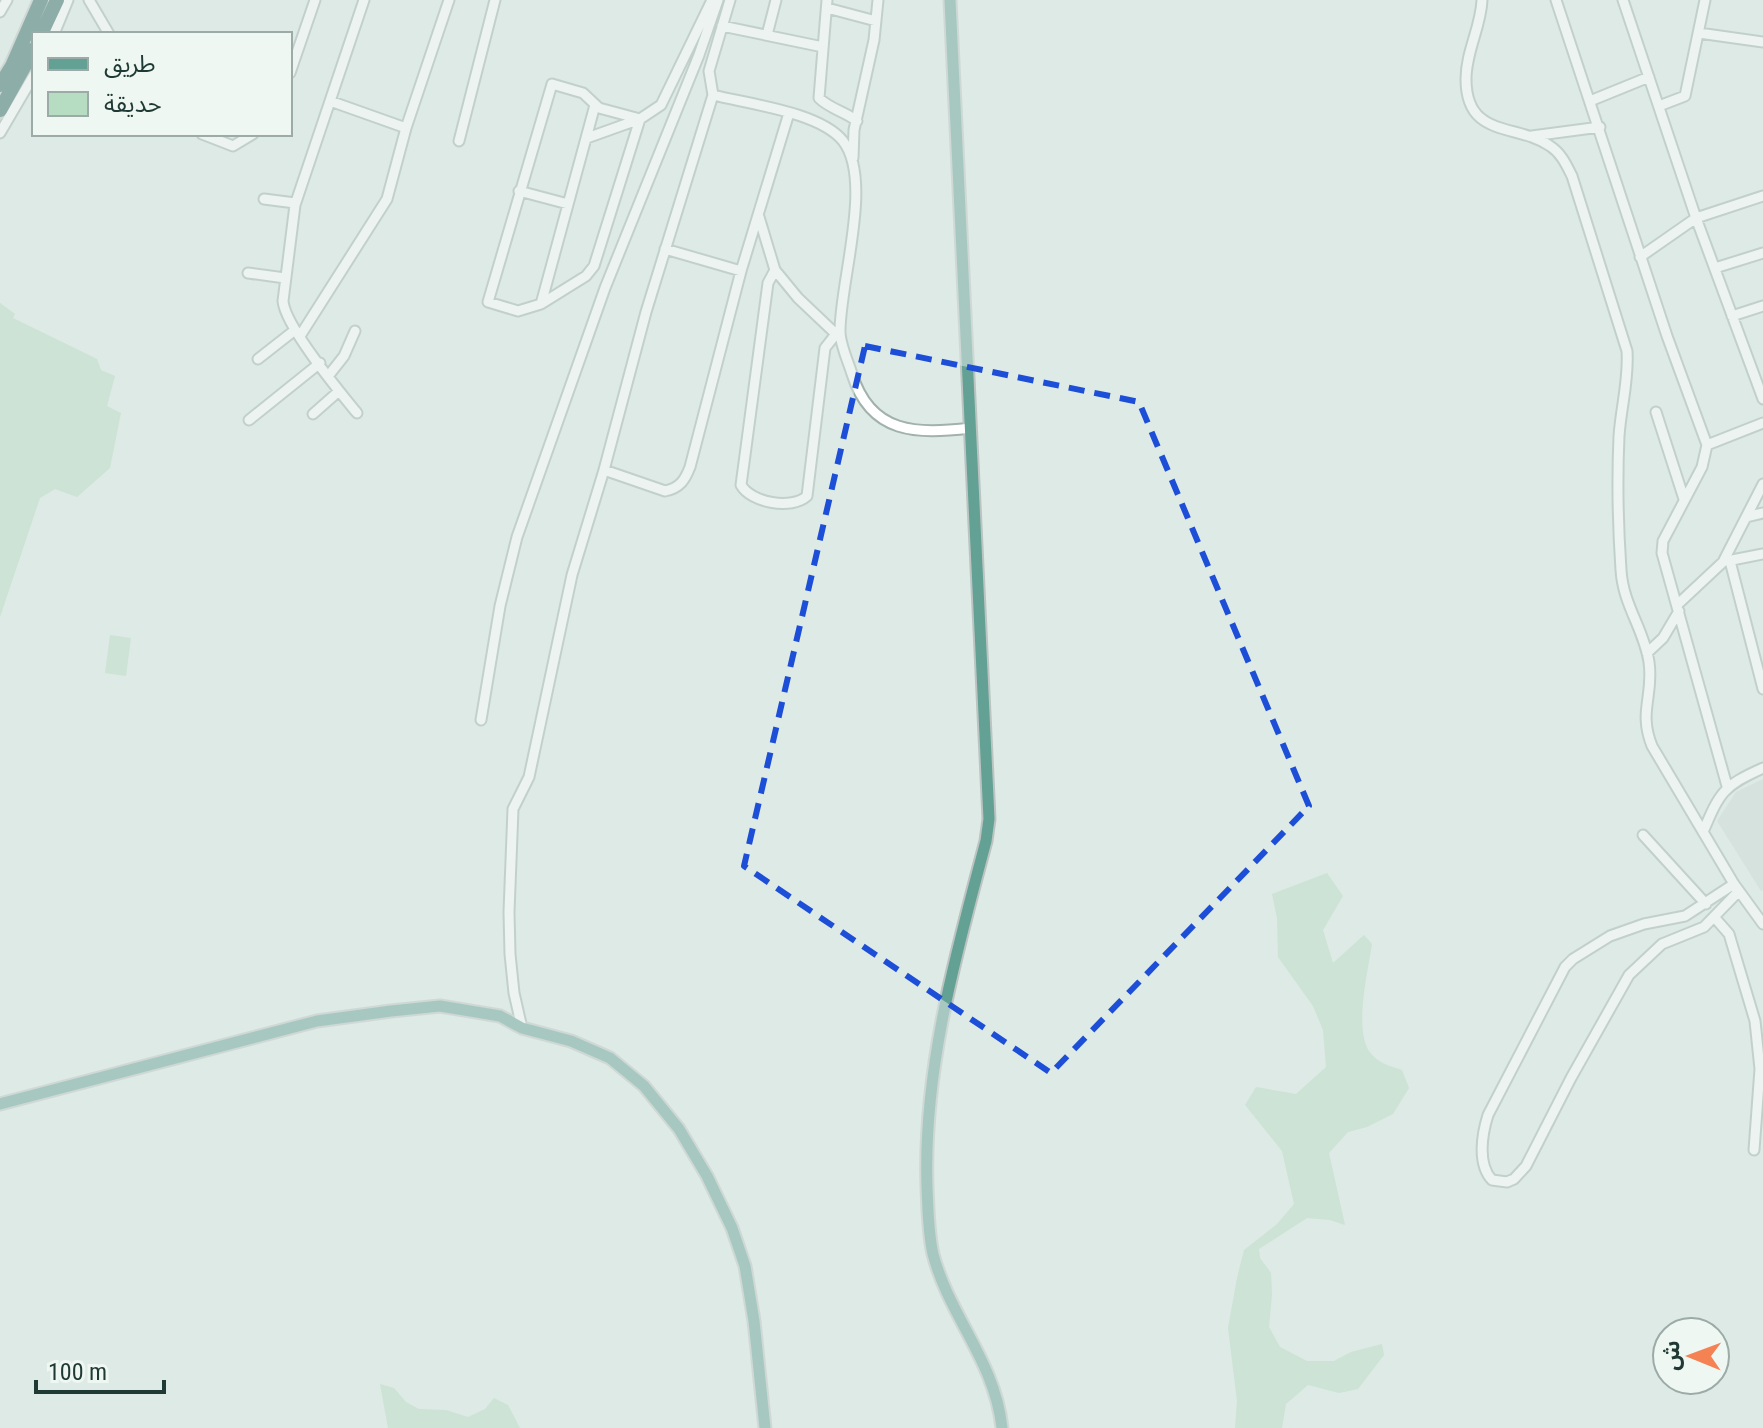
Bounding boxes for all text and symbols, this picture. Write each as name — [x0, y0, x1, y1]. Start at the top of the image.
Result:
legend — [32, 32, 292, 136]
text: طريق — [104, 50, 156, 79]
text: حديقة — [104, 90, 162, 118]
north arrow — [1651, 1316, 1731, 1396]
text: ش — [1659, 1340, 1684, 1371]
scale bar — [36, 1344, 164, 1394]
text: 100 m — [48, 1358, 107, 1386]

